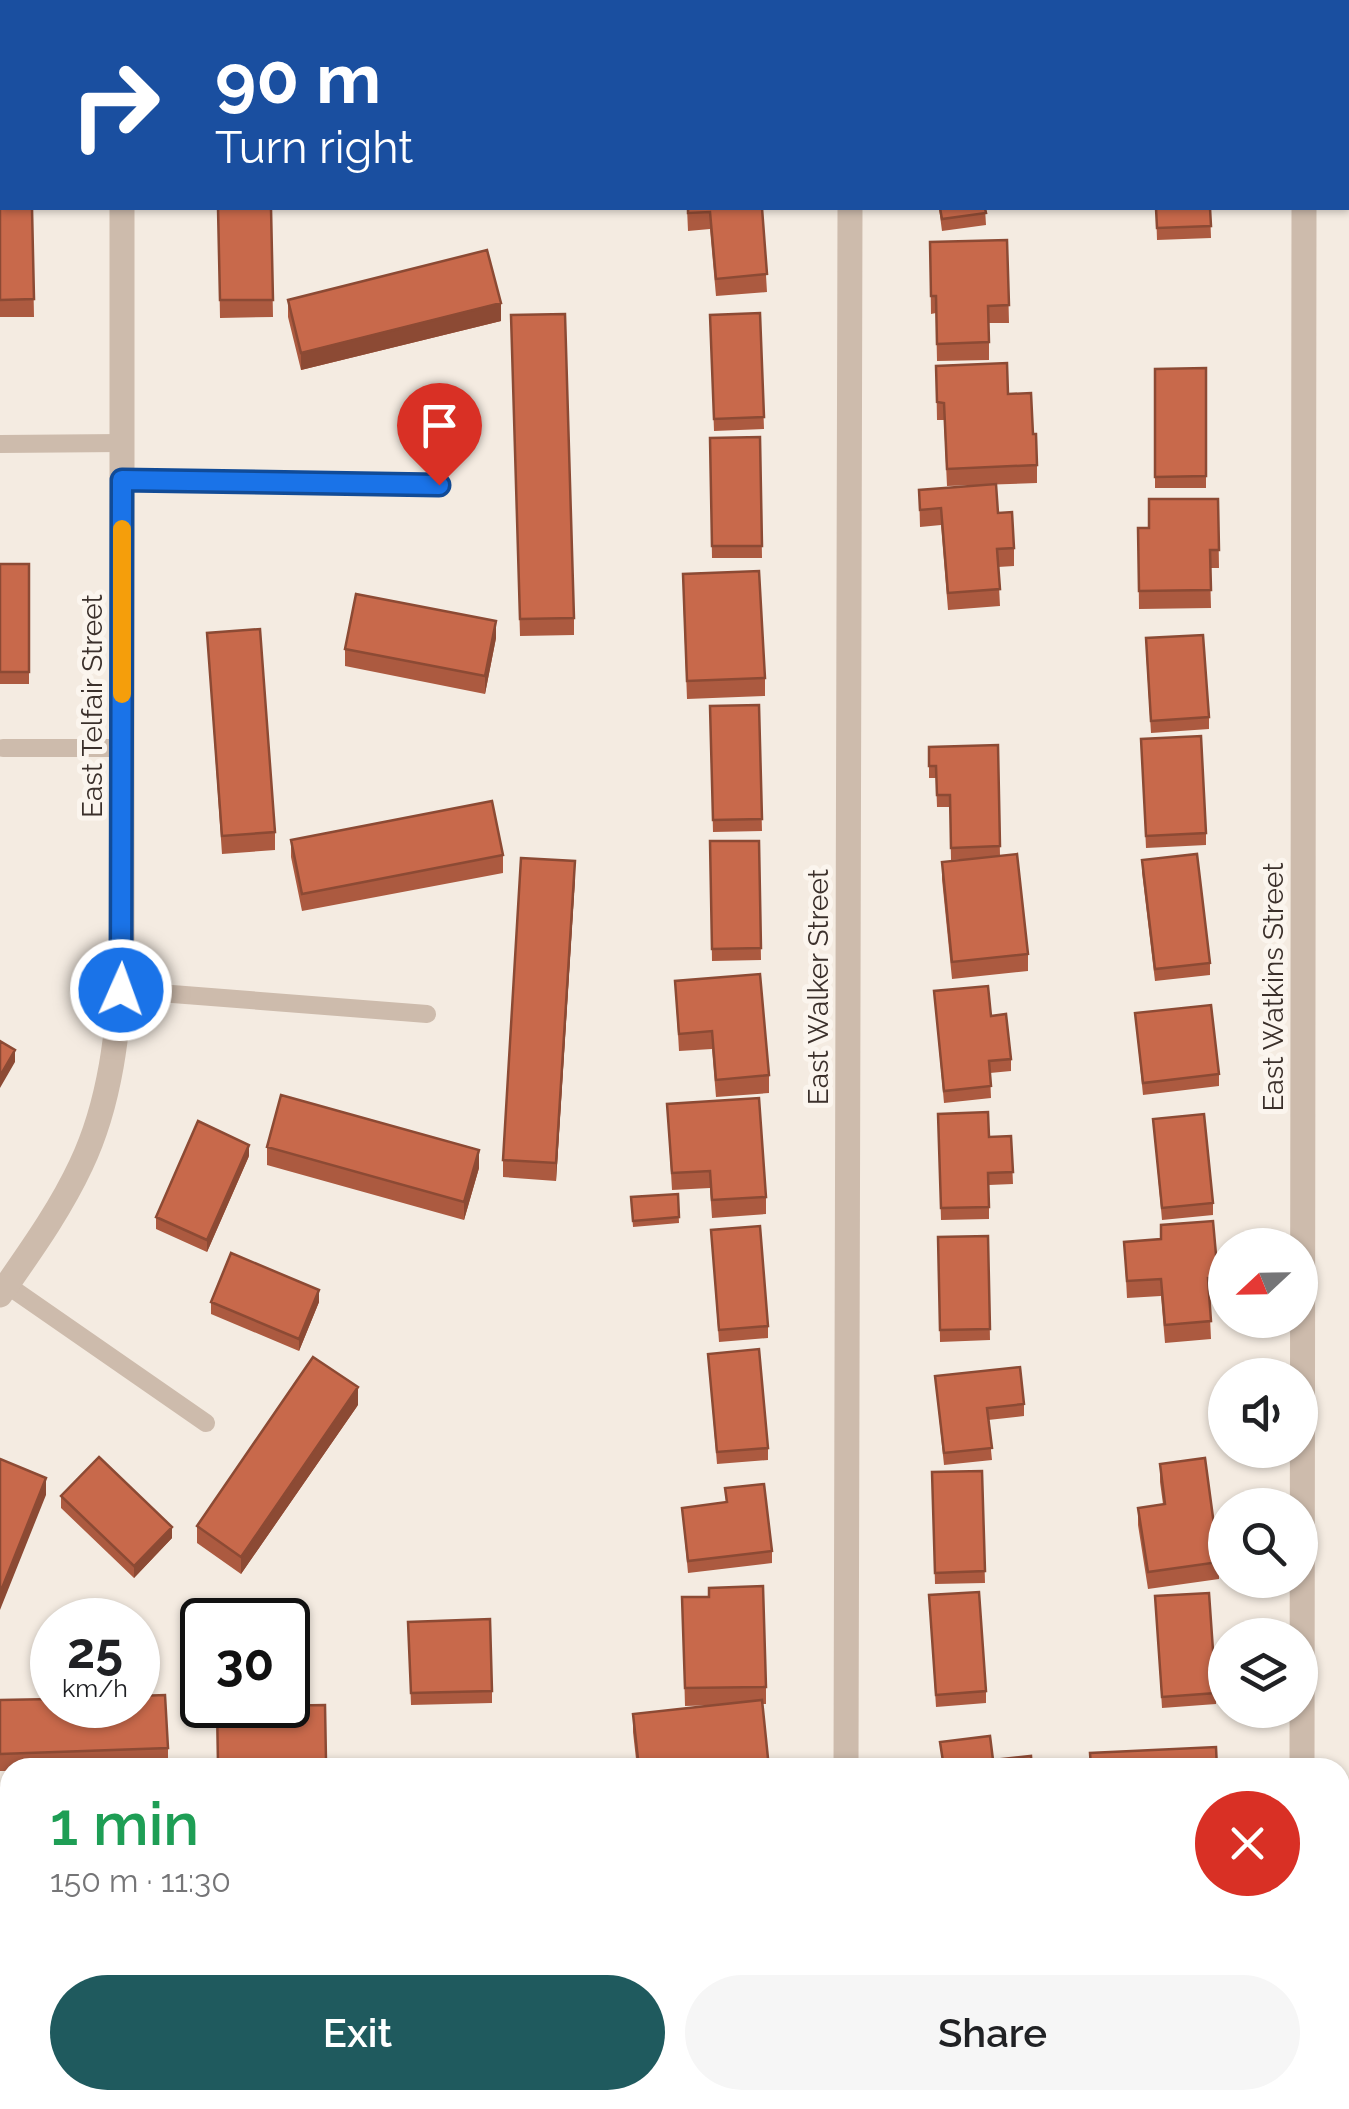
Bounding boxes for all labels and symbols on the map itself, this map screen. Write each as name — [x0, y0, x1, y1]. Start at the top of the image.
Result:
pin — [397, 383, 482, 486]
street label: East Telfair Street — [76, 593, 109, 818]
street label: East Watkins Street — [1257, 862, 1290, 1112]
street label: East Walker Street — [802, 868, 835, 1105]
position arrow — [69, 938, 173, 1042]
north arrow — [1208, 1228, 1318, 1338]
speed limit sign: 30 — [180, 1598, 310, 1728]

